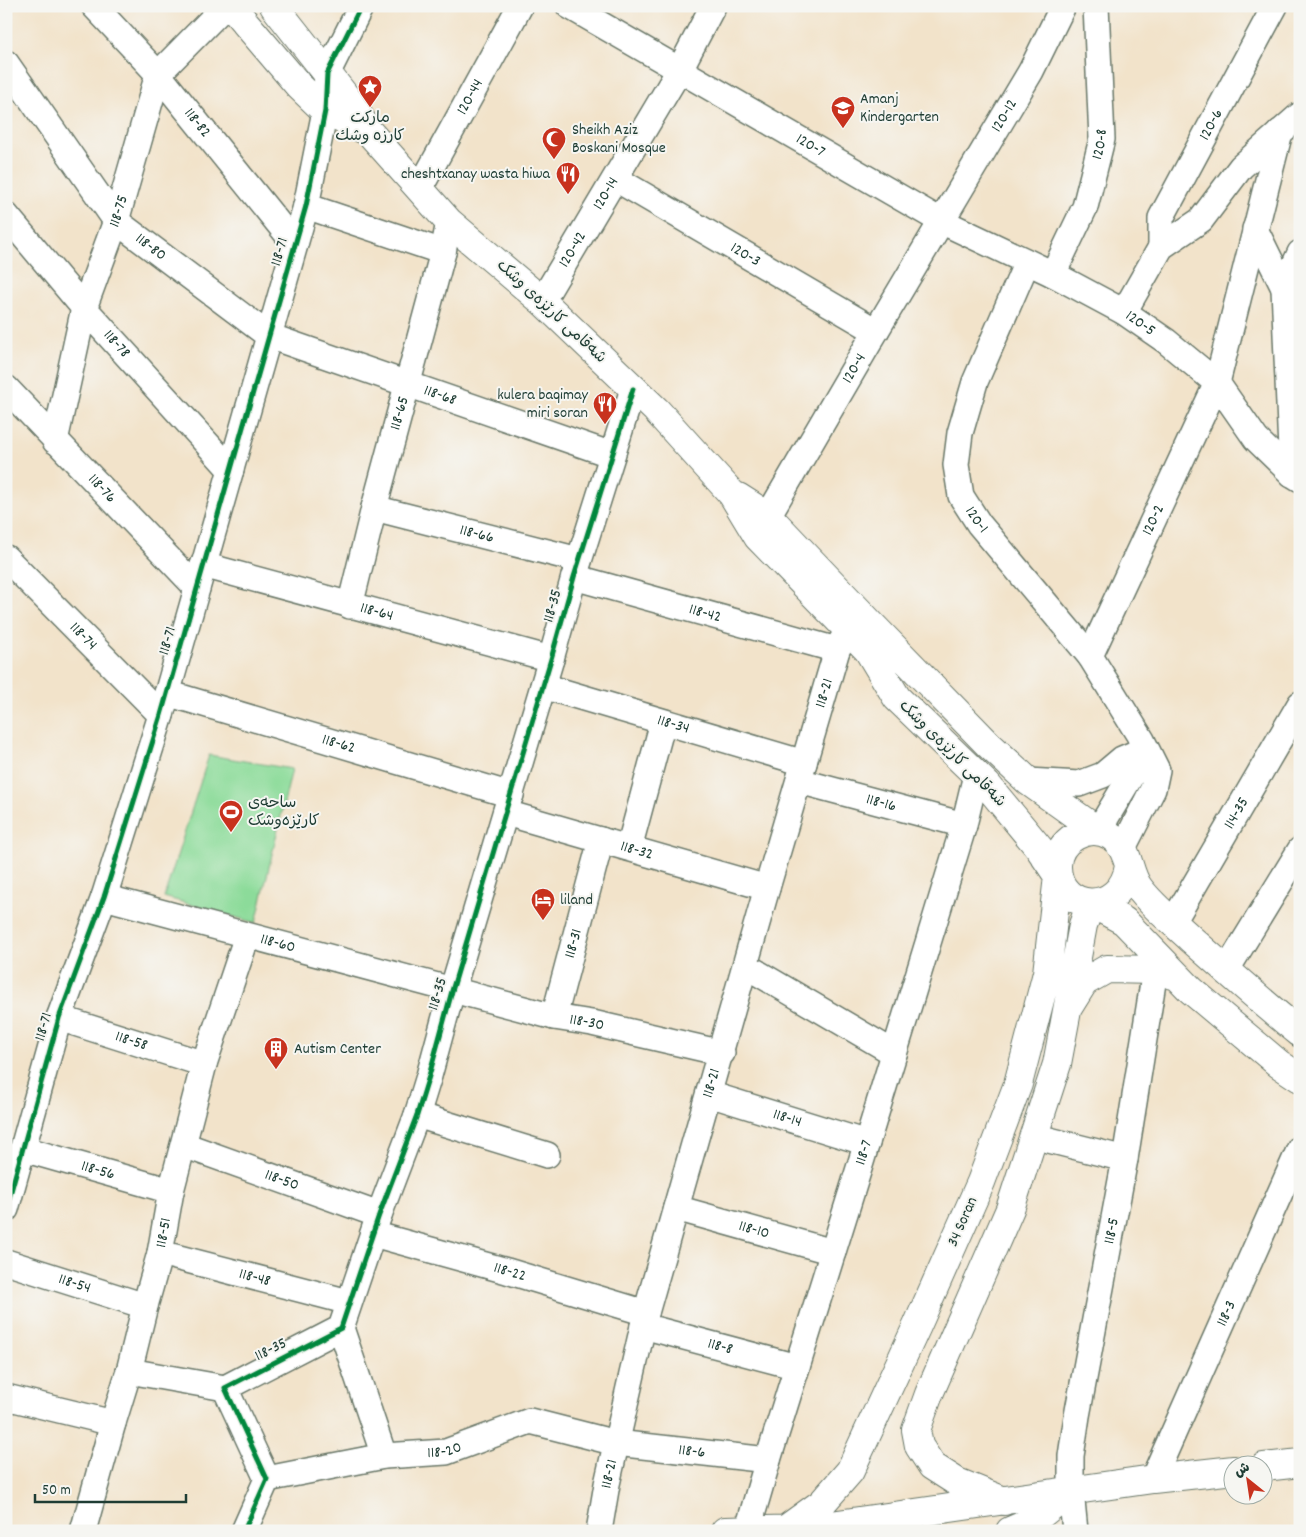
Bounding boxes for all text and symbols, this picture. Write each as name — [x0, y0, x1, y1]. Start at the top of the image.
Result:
place icon: ماركت كارزه وشك — [357, 74, 383, 108]
street label: 120-44 — [451, 75, 489, 119]
place label: Amanj Kindergarten — [860, 88, 939, 129]
school or university icon: Amanj Kindergarten — [830, 95, 856, 129]
street label: 120-12 — [986, 95, 1023, 137]
street label: 118-82 — [178, 103, 216, 143]
street label: 120-6 — [1193, 105, 1229, 144]
place label: ماركت كارزه وشك — [335, 107, 405, 148]
place label: Sheikh Aziz Boskani Mosque — [572, 119, 666, 160]
mosque icon: Sheikh Aziz Boskani Mosque — [541, 126, 567, 160]
street label: 120-7 — [791, 128, 830, 163]
street label: 120-8 — [1086, 128, 1114, 162]
restaurant icon: cheshtxanay wasta hiwa — [555, 161, 581, 195]
place label: cheshtxanay wasta hiwa — [401, 163, 550, 186]
street label: 120-14 — [587, 173, 625, 214]
street label: 118-75 — [103, 192, 134, 231]
street label: 120-42 — [553, 227, 592, 272]
street label: 118-80 — [130, 228, 171, 267]
street label: 118-71 — [265, 235, 295, 269]
street label: 120-3 — [726, 237, 765, 273]
street label: شەقامی کارێزەی وشک — [491, 255, 611, 369]
street label: 120-5 — [1121, 305, 1160, 342]
street label: 118-78 — [98, 325, 136, 363]
street label: 120-4 — [836, 349, 872, 388]
street label: 118-68 — [421, 379, 460, 412]
place label: kulera baqimay miri soran — [497, 384, 589, 425]
restaurant icon: kulera baqimay miri soran — [592, 391, 618, 425]
street label: 118-65 — [384, 394, 415, 433]
street label: 118-76 — [82, 469, 122, 508]
street label: 120-2 — [1136, 501, 1170, 539]
street label: 120-1 — [959, 502, 994, 538]
street label: 118-66 — [457, 519, 497, 550]
street label: 118-35 — [538, 587, 568, 625]
street label: 118-64 — [358, 596, 396, 627]
street label: 118-42 — [686, 598, 724, 629]
street label: 118-74 — [64, 617, 103, 656]
street label: 118-71 — [153, 624, 183, 658]
street label: 118-21 — [809, 676, 839, 711]
street label: شەقامی کارێزەی وشک — [893, 695, 1011, 813]
street label: 118-34 — [655, 709, 692, 740]
street label: 118-62 — [319, 728, 358, 760]
street label: 118-16 — [864, 788, 899, 818]
place label: ساحه‌ی کارێزه‌وشک — [248, 792, 320, 833]
street label: 114-35 — [1218, 793, 1255, 833]
sports icon: ساحه‌ی کارێزه‌وشک — [218, 799, 244, 833]
street label: 118-32 — [618, 835, 656, 866]
hotel icon: liland — [530, 887, 556, 921]
place label: liland — [560, 889, 593, 912]
street label: 118-31 — [559, 926, 588, 961]
street label: 118-60 — [258, 928, 298, 959]
street label: 118-35 — [422, 975, 454, 1013]
street label: 118-30 — [568, 1008, 606, 1037]
street label: 118-71 — [29, 1010, 59, 1044]
street label: 118-58 — [112, 1025, 151, 1057]
building icon: Autism Center — [263, 1036, 289, 1070]
place label: Autism Center — [294, 1038, 381, 1061]
street label: 118-21 — [696, 1066, 727, 1101]
street label: 118-14 — [770, 1103, 805, 1134]
street label: 118-7 — [849, 1137, 879, 1168]
street label: 118-56 — [78, 1155, 118, 1186]
street label: 118-50 — [261, 1163, 302, 1197]
street label: 34 Soran — [942, 1193, 984, 1251]
street label: 118-10 — [736, 1215, 772, 1245]
street label: 118-51 — [150, 1216, 178, 1250]
street label: 118-5 — [1098, 1216, 1125, 1246]
street label: 118-22 — [491, 1256, 529, 1288]
street label: 118-48 — [236, 1262, 273, 1293]
street label: 118-54 — [55, 1268, 94, 1300]
street label: 118-3 — [1211, 1297, 1242, 1330]
street label: 118-35 — [251, 1332, 291, 1368]
street label: 118-8 — [705, 1332, 736, 1361]
street label: 118-20 — [427, 1436, 465, 1465]
street label: 118-6 — [677, 1439, 707, 1464]
north arrow — [1224, 1454, 1274, 1504]
street label: 118-21 — [595, 1457, 624, 1490]
text: ش — [1231, 1458, 1254, 1483]
scale bar — [35, 1472, 186, 1504]
text: 50 m — [42, 1480, 71, 1502]

